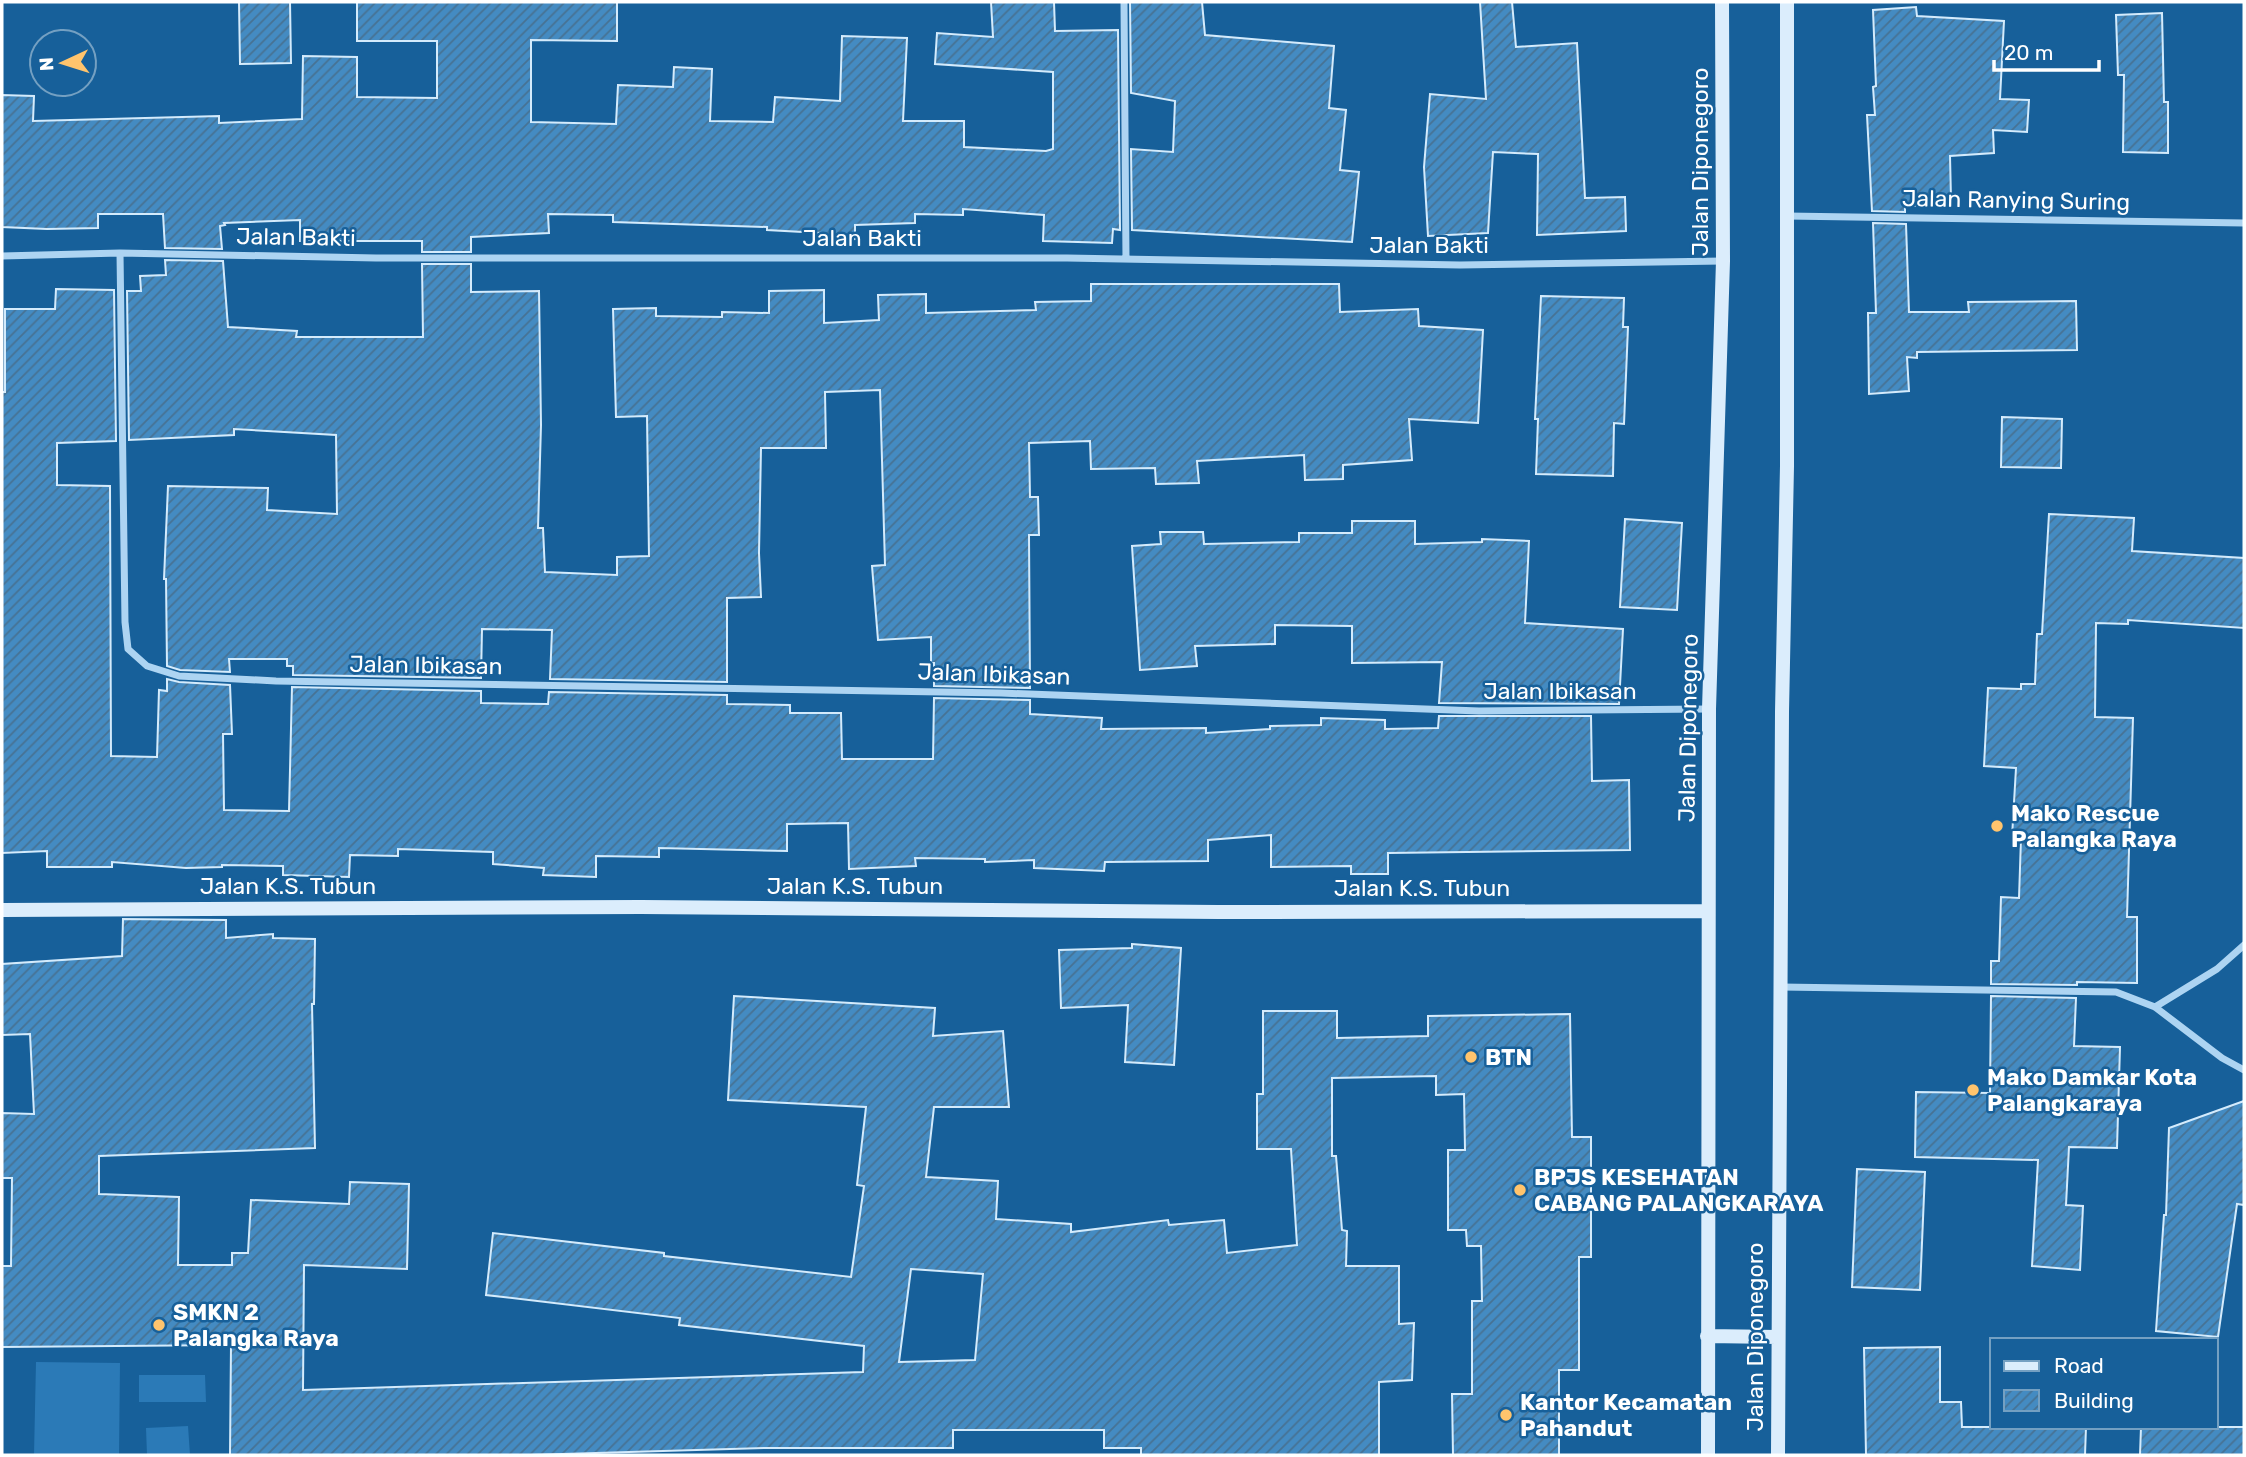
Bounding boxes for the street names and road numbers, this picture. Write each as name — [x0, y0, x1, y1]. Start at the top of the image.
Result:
street label: Jalan Diponegoro — [1686, 68, 1714, 256]
street label: Jalan Ranying Suring — [1902, 184, 2130, 216]
street label: Jalan Bakti — [236, 222, 356, 252]
street label: Jalan Bakti — [802, 224, 922, 252]
street label: Jalan Bakti — [1369, 231, 1489, 259]
street label: Jalan Diponegoro — [1672, 633, 1704, 823]
street label: Jalan Ibikasan — [349, 650, 503, 680]
street label: Jalan Ibikasan — [917, 657, 1071, 691]
street label: Jalan Ibikasan — [1483, 677, 1637, 705]
street label: Jalan K.S. Tubun — [200, 872, 376, 900]
street label: Jalan K.S. Tubun — [767, 872, 943, 900]
street label: Jalan K.S. Tubun — [1334, 874, 1510, 902]
street label: Jalan Diponegoro — [1741, 1243, 1769, 1431]

